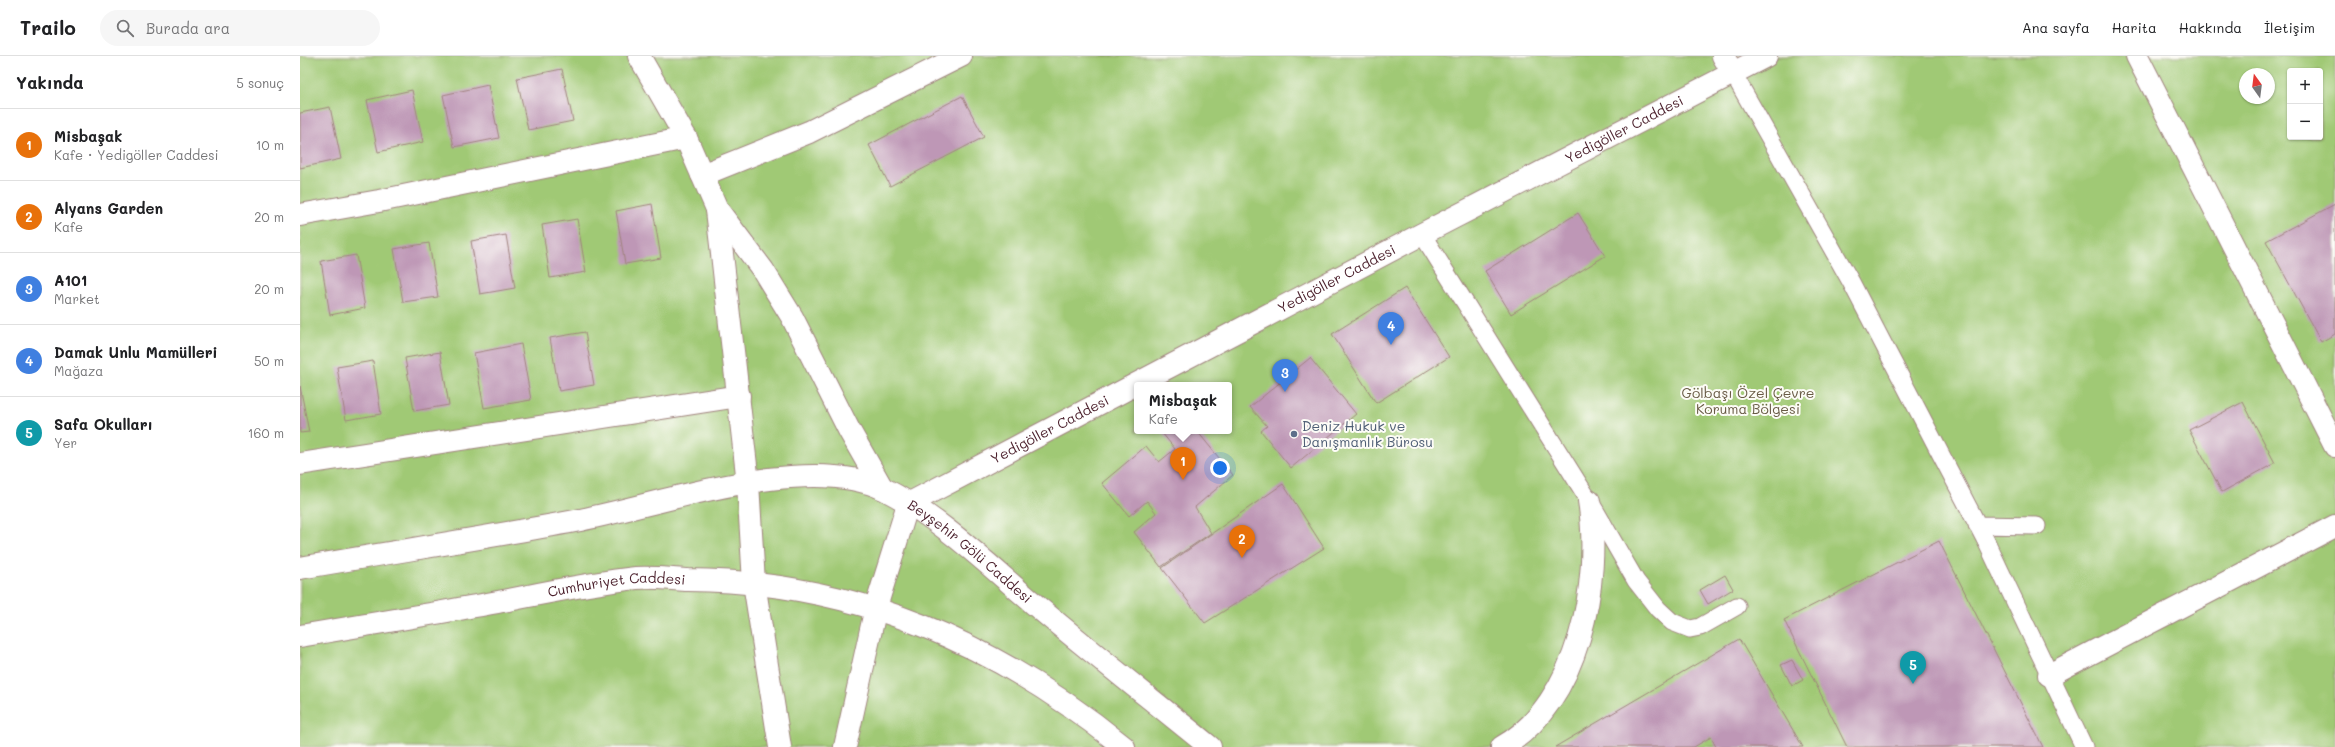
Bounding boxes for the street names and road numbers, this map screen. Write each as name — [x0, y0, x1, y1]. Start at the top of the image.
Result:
street label: Yedigöller Caddesi — [1561, 90, 1686, 168]
street label: Yedigöller Caddesi — [1274, 240, 1399, 317]
street label: Yedigöller Caddesi — [987, 390, 1112, 468]
street label: Beyşehir Gölü Caddesi — [904, 495, 1036, 607]
street label: Cumhuriyet Caddesi — [546, 568, 686, 601]

